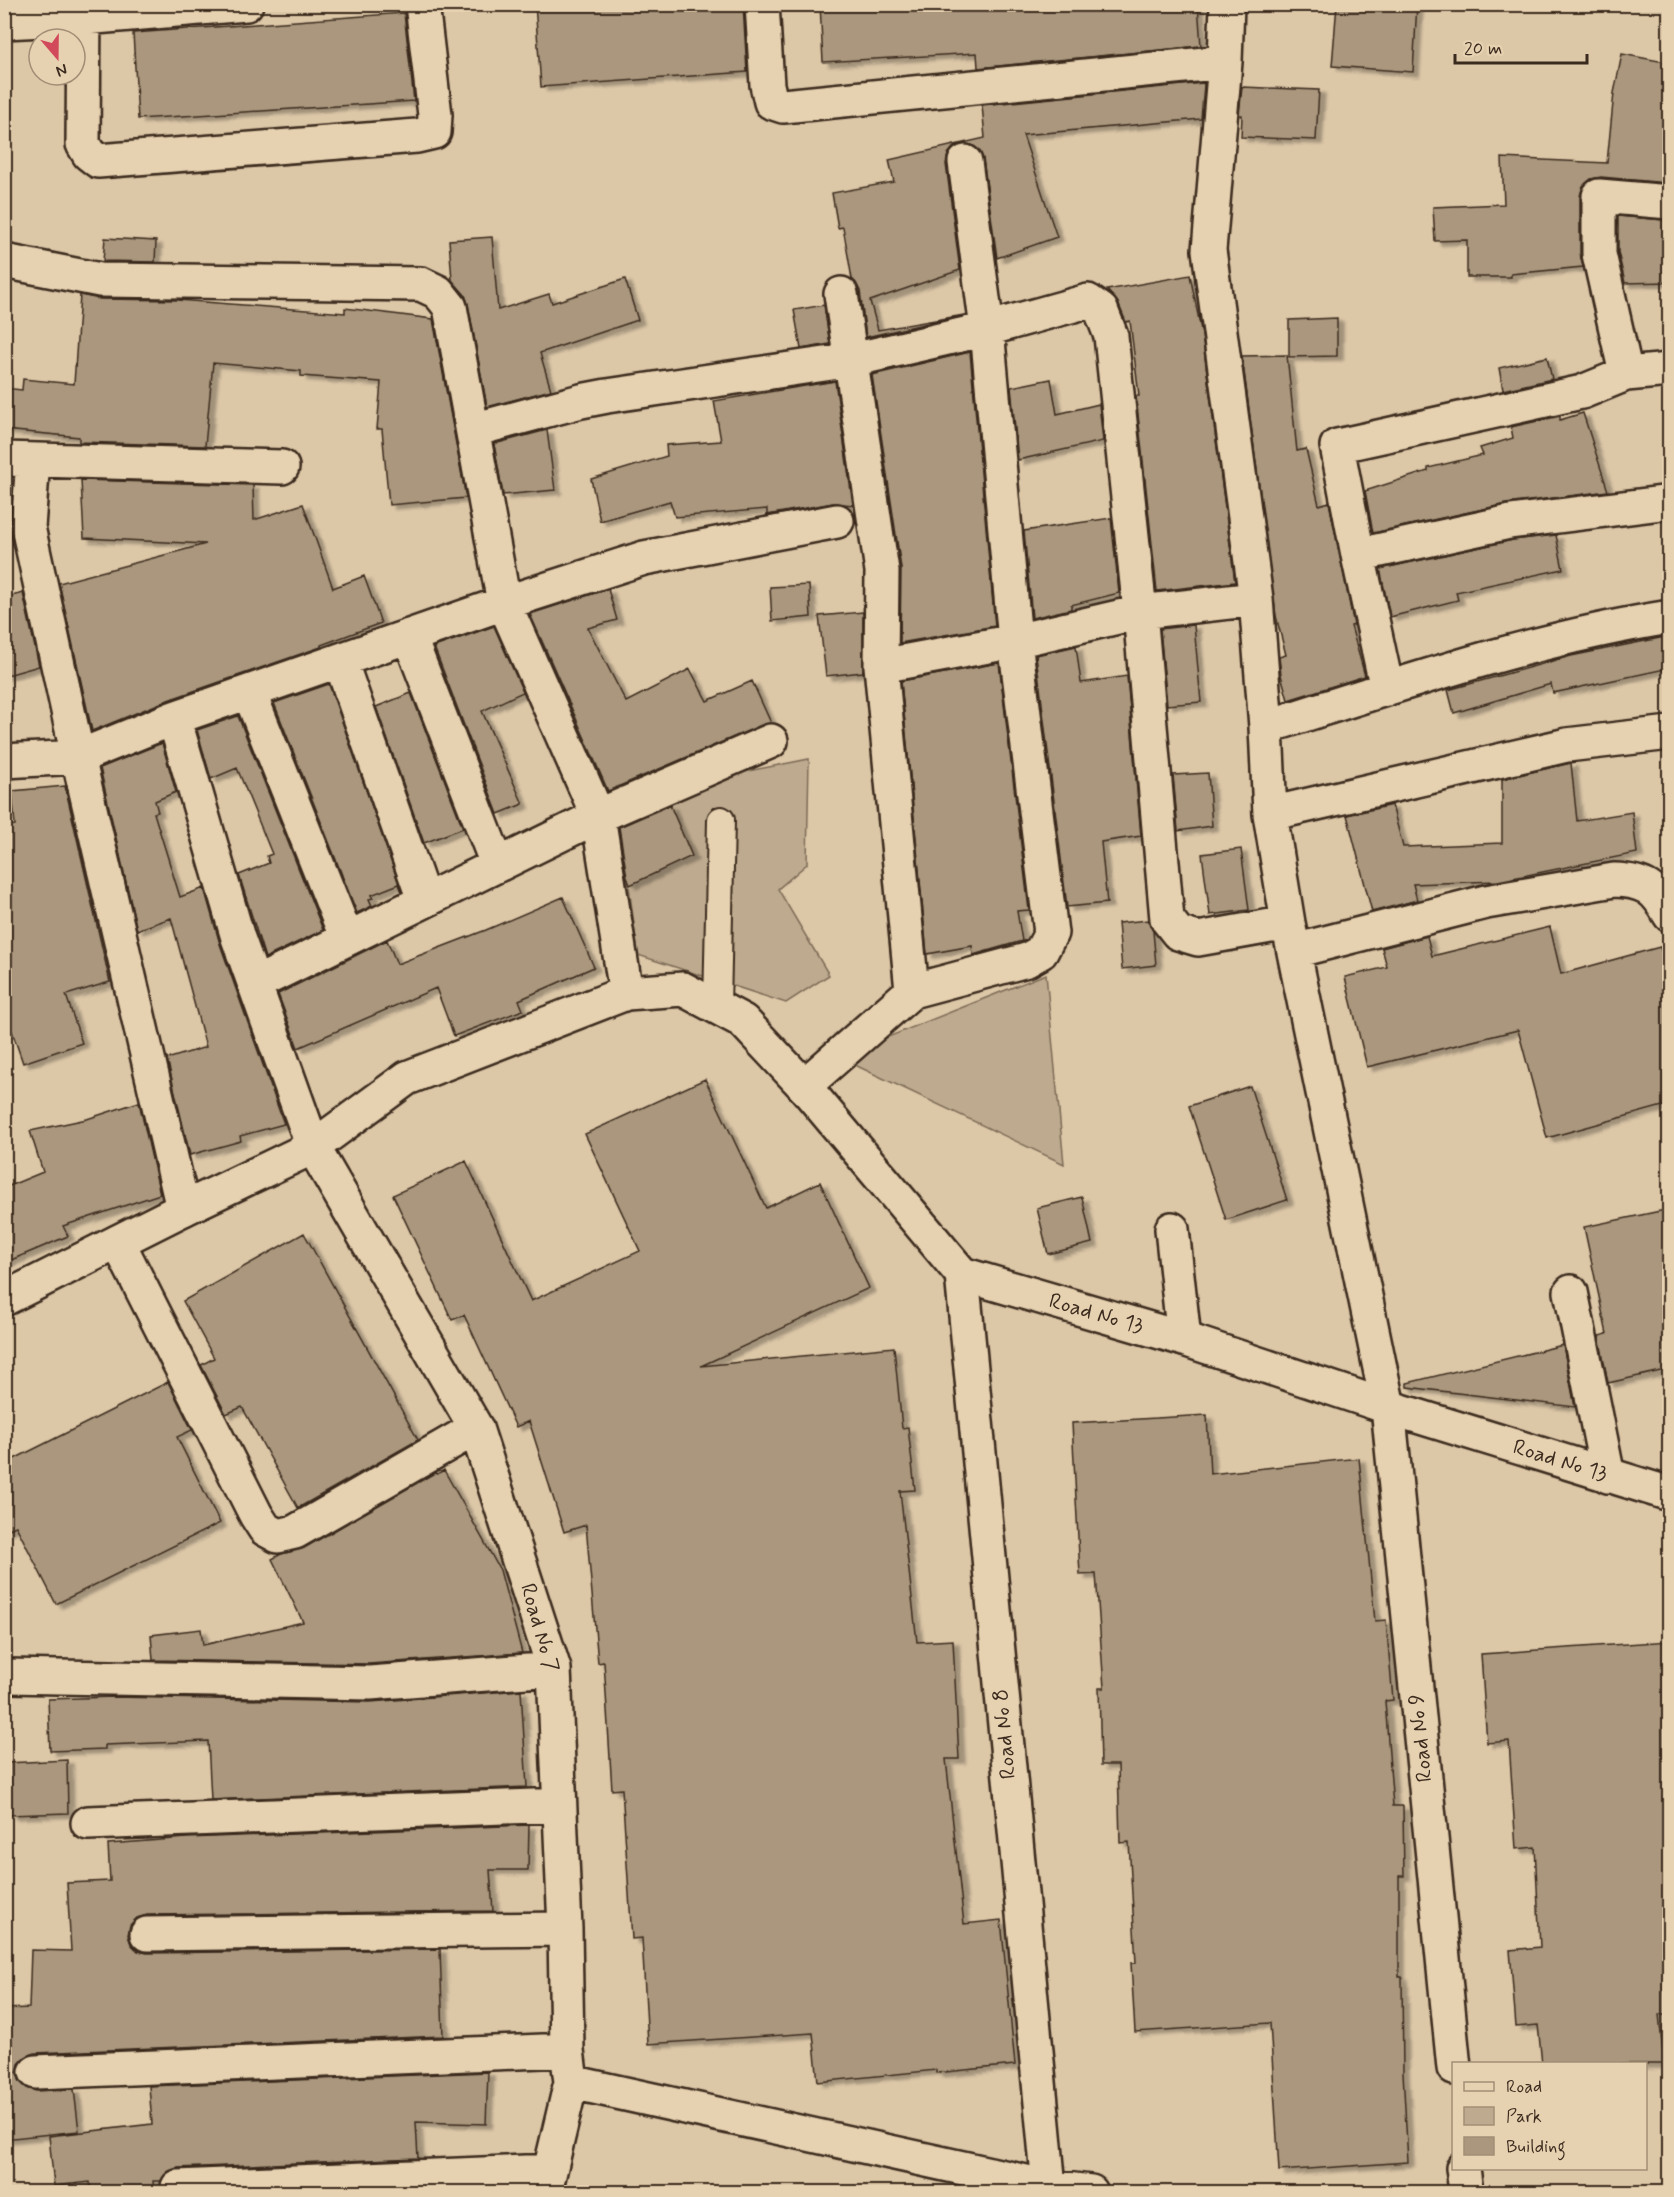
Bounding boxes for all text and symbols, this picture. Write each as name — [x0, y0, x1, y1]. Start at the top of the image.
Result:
north arrow — [27, 27, 87, 87]
scale bar — [1455, 27, 1587, 65]
text: 20 m — [1464, 37, 1502, 61]
text: N — [53, 58, 70, 81]
street label: Road No 13 — [1045, 1287, 1147, 1341]
street label: Road No 13 — [1509, 1433, 1611, 1489]
street label: Road No 7 — [513, 1580, 565, 1676]
street label: Road No 8 — [987, 1688, 1023, 1780]
street label: Road No 9 — [1402, 1692, 1440, 1784]
legend — [1452, 2062, 1647, 2170]
text: Road — [1506, 2075, 1542, 2099]
text: Park — [1506, 2105, 1542, 2129]
text: Building — [1506, 2135, 1566, 2161]

